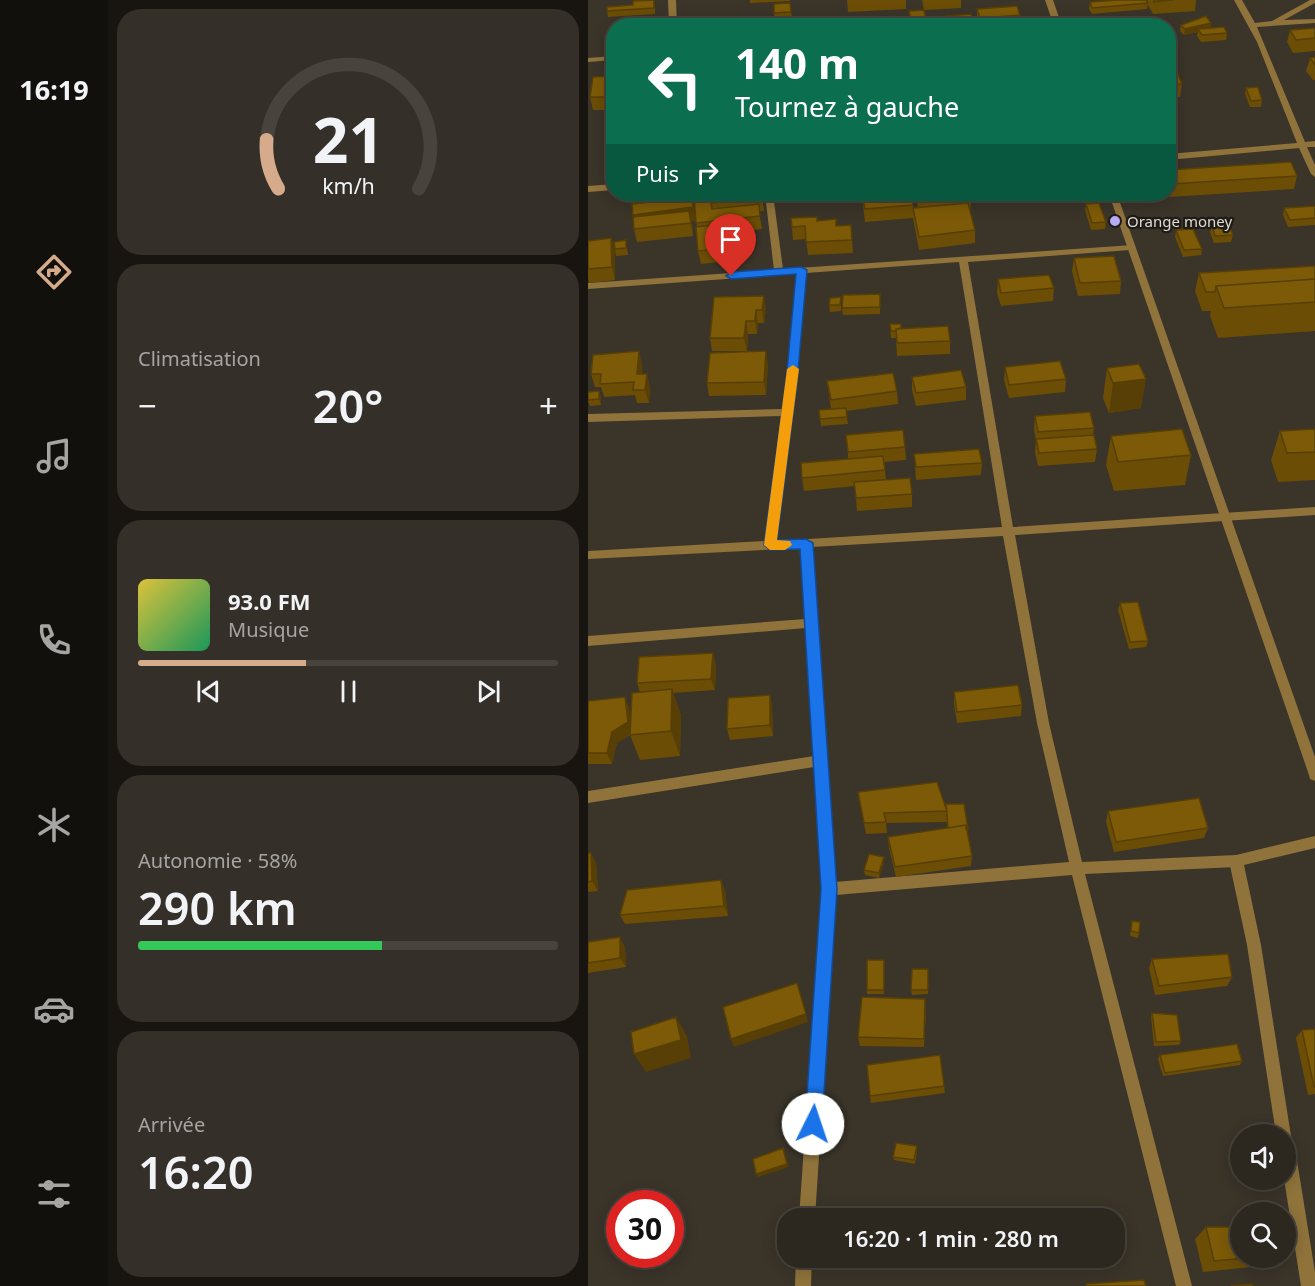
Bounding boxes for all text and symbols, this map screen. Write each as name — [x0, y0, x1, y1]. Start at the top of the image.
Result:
text: 140 m — [735, 34, 859, 91]
icon: left — [636, 42, 714, 120]
text: 16:19 — [19, 71, 89, 108]
text: Tournez à gauche — [735, 88, 959, 125]
text: 21 — [312, 96, 384, 181]
icon: right — [691, 156, 724, 189]
text: Puis — [636, 158, 679, 188]
text: km/h — [322, 172, 374, 201]
place label: Orange money — [1127, 211, 1232, 231]
pin — [705, 214, 756, 276]
marker: Orange money — [1108, 214, 1122, 228]
icon: arrive — [714, 223, 747, 256]
icon: directions — [33, 251, 75, 293]
text: Climatisation — [138, 345, 261, 372]
text: 20° — [313, 375, 383, 436]
text: − — [138, 383, 157, 428]
text: + — [539, 383, 558, 428]
icon: music — [33, 435, 75, 477]
text: 93.0 FM — [228, 586, 310, 616]
text: Musique — [228, 616, 309, 643]
icon: phone — [33, 619, 75, 661]
icon: previous — [192, 675, 225, 708]
icon: pause — [332, 675, 365, 708]
icon: next — [472, 675, 505, 708]
icon: climate — [33, 804, 75, 846]
text: Autonomie · 58% — [138, 847, 297, 874]
text: 290 km — [138, 877, 297, 938]
icon: car — [33, 988, 75, 1030]
position arrow — [781, 1092, 845, 1156]
text: Arrivée — [138, 1111, 205, 1138]
map controls — [1230, 1124, 1296, 1268]
button: sound — [1230, 1124, 1296, 1190]
text: 16:20 — [138, 1141, 253, 1202]
icon: filters — [33, 1173, 75, 1215]
speed limit sign: 30 — [606, 1190, 684, 1268]
button: search — [1230, 1202, 1296, 1268]
text: 16:20 · 1 min · 280 m — [843, 1223, 1059, 1253]

